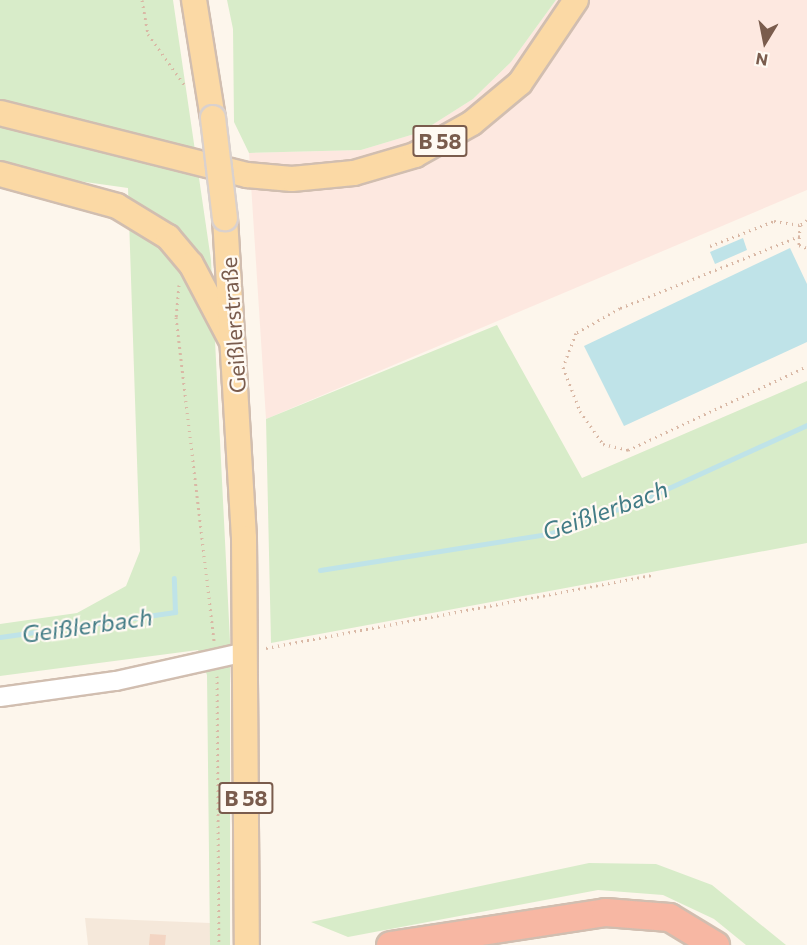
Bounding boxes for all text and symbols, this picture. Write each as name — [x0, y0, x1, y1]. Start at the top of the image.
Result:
north arrow — [735, 12, 795, 72]
text: N — [754, 50, 769, 71]
road number: B 58 — [412, 123, 468, 159]
street label: Geißlerstraße — [215, 256, 251, 394]
water label: Geißlerbach — [538, 474, 672, 546]
water label: Geißlerbach — [20, 602, 154, 648]
road number: B 58 — [218, 780, 274, 816]

